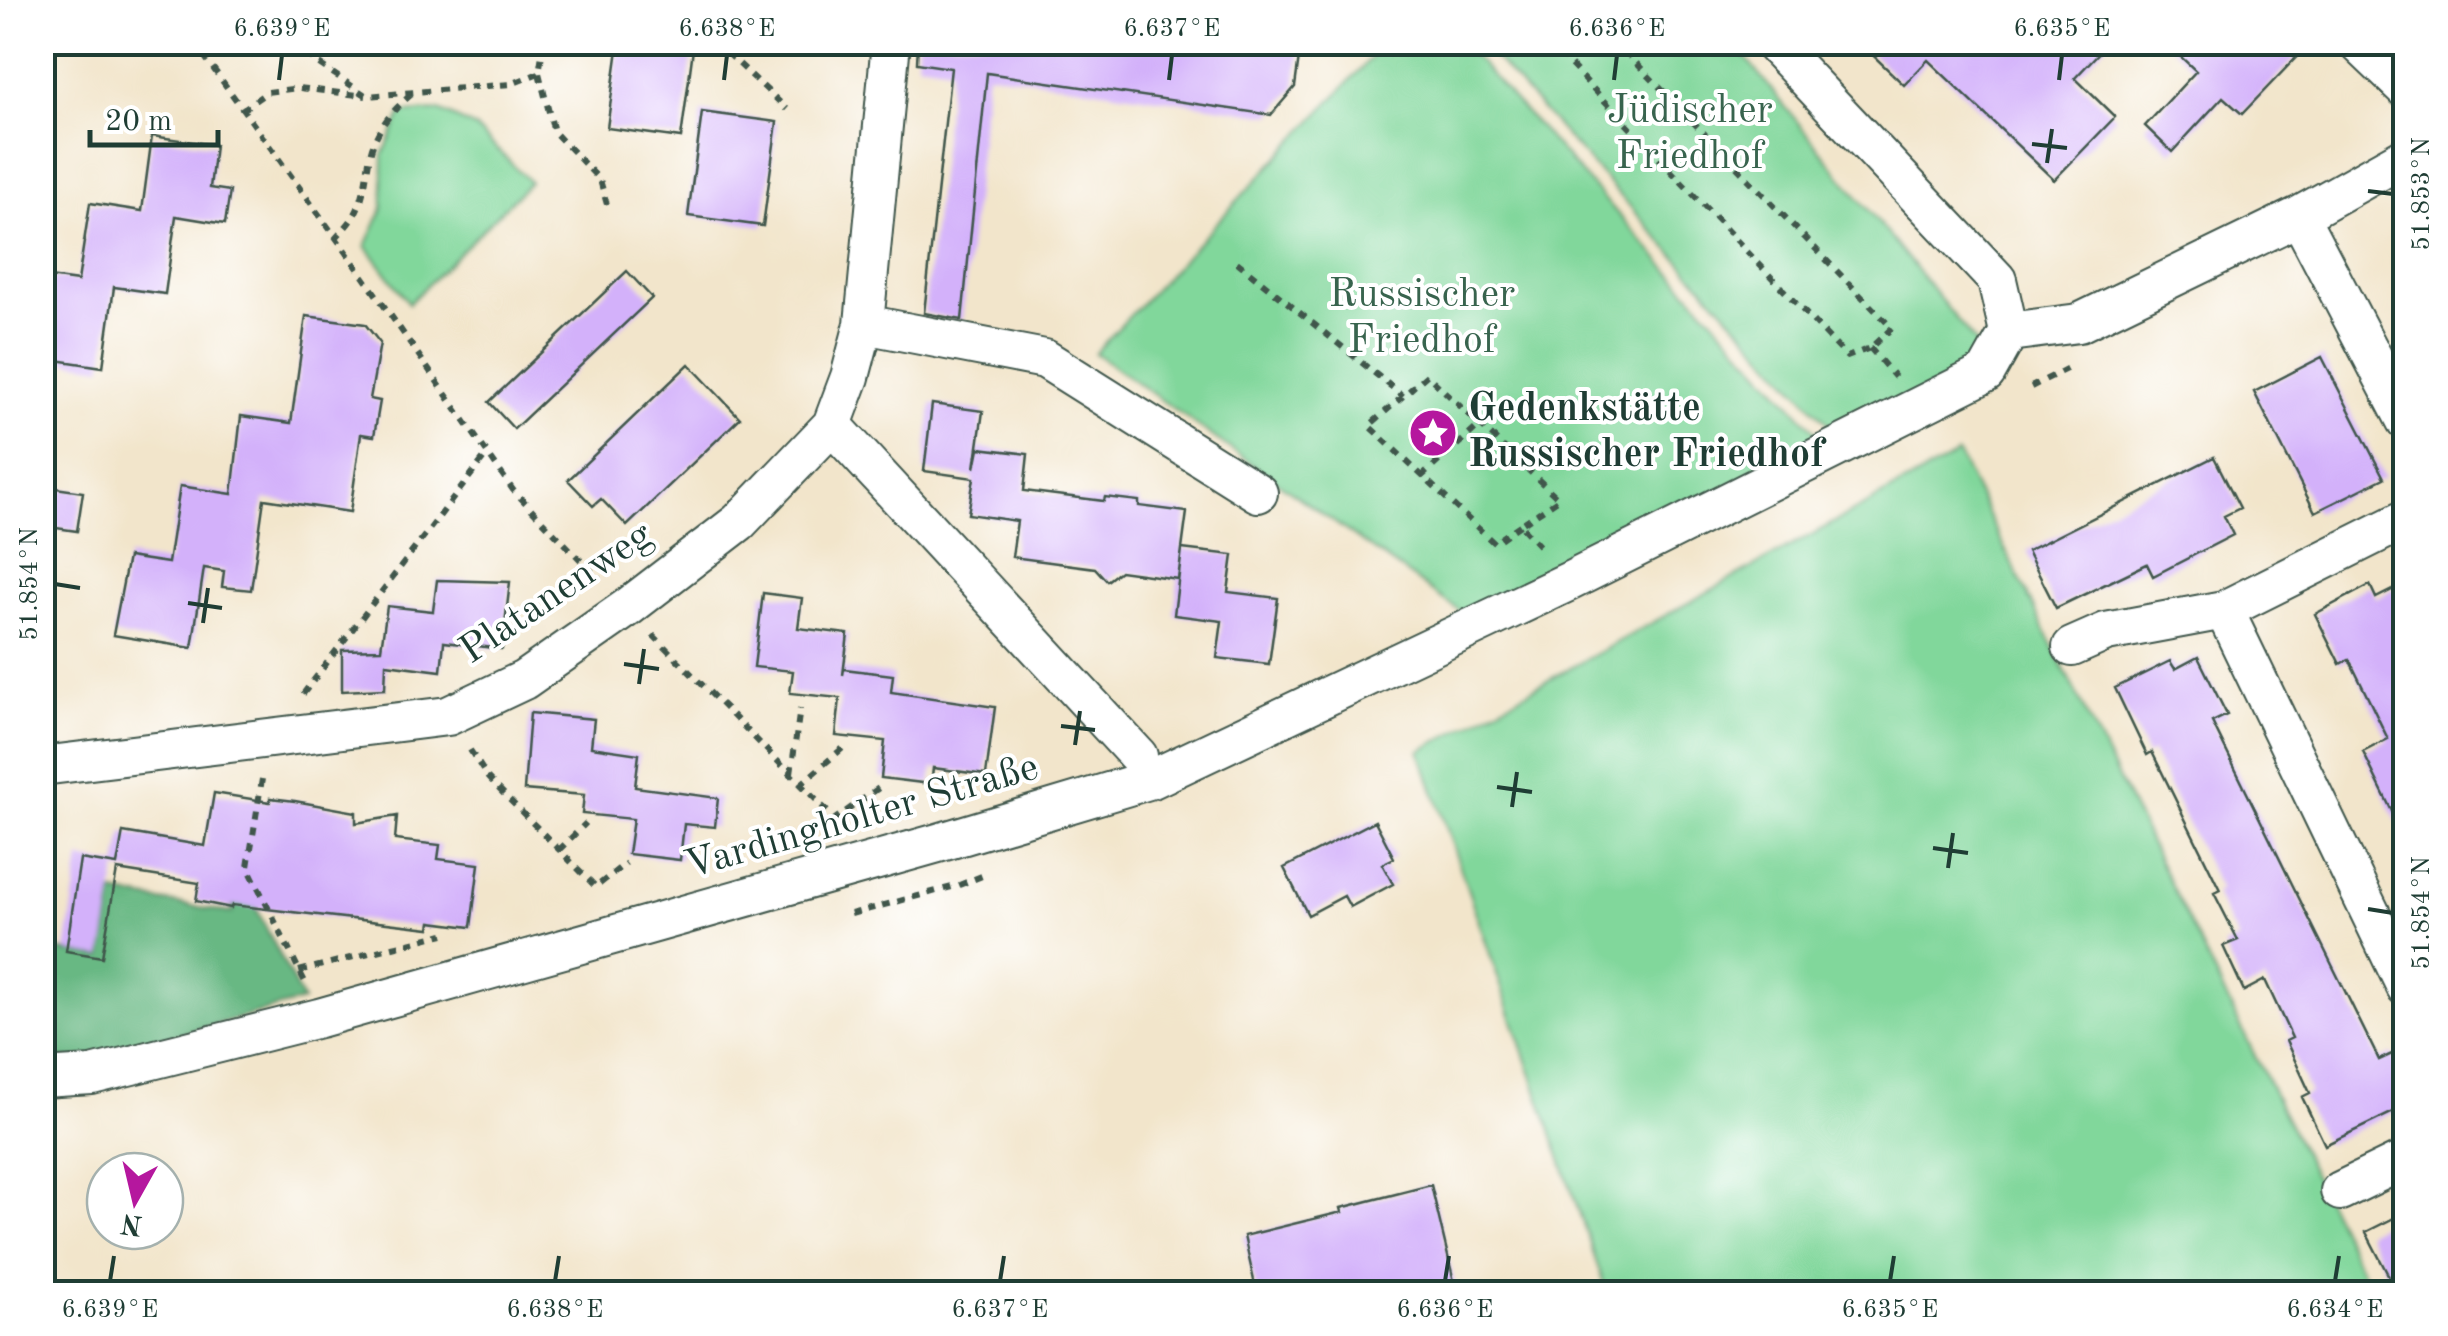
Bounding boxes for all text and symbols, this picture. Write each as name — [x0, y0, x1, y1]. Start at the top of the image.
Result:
text: 6.639°E — [234, 17, 330, 42]
text: 6.638°E — [679, 17, 775, 42]
text: 6.637°E — [1124, 17, 1220, 42]
text: 6.636°E — [1569, 17, 1665, 42]
text: 6.635°E — [2014, 17, 2110, 42]
scale bar — [90, 85, 218, 147]
park label: Jüdischer Friedhof — [1607, 92, 1773, 178]
text: 20 m — [105, 107, 172, 137]
text: 51.853°N — [2410, 137, 2435, 251]
park label: Russischer Friedhof — [1329, 276, 1515, 362]
place label: Gedenkstätte Russischer Friedhof — [1468, 390, 1827, 476]
place icon: Gedenkstätte Russischer Friedhof — [1407, 407, 1459, 459]
street label: Platanenweg — [454, 515, 661, 673]
text: 51.854°N — [18, 527, 43, 641]
street label: Vardingholter Straße — [681, 748, 1043, 888]
text: 51.854°N — [2410, 856, 2435, 970]
north arrow — [85, 1151, 185, 1251]
text: N — [119, 1207, 144, 1238]
text: 6.639°E — [62, 1298, 158, 1323]
text: 6.638°E — [507, 1298, 603, 1323]
text: 6.637°E — [952, 1298, 1048, 1323]
text: 6.636°E — [1397, 1298, 1493, 1323]
text: 6.635°E — [1842, 1298, 1938, 1323]
text: 6.634°E — [2287, 1298, 2383, 1323]

